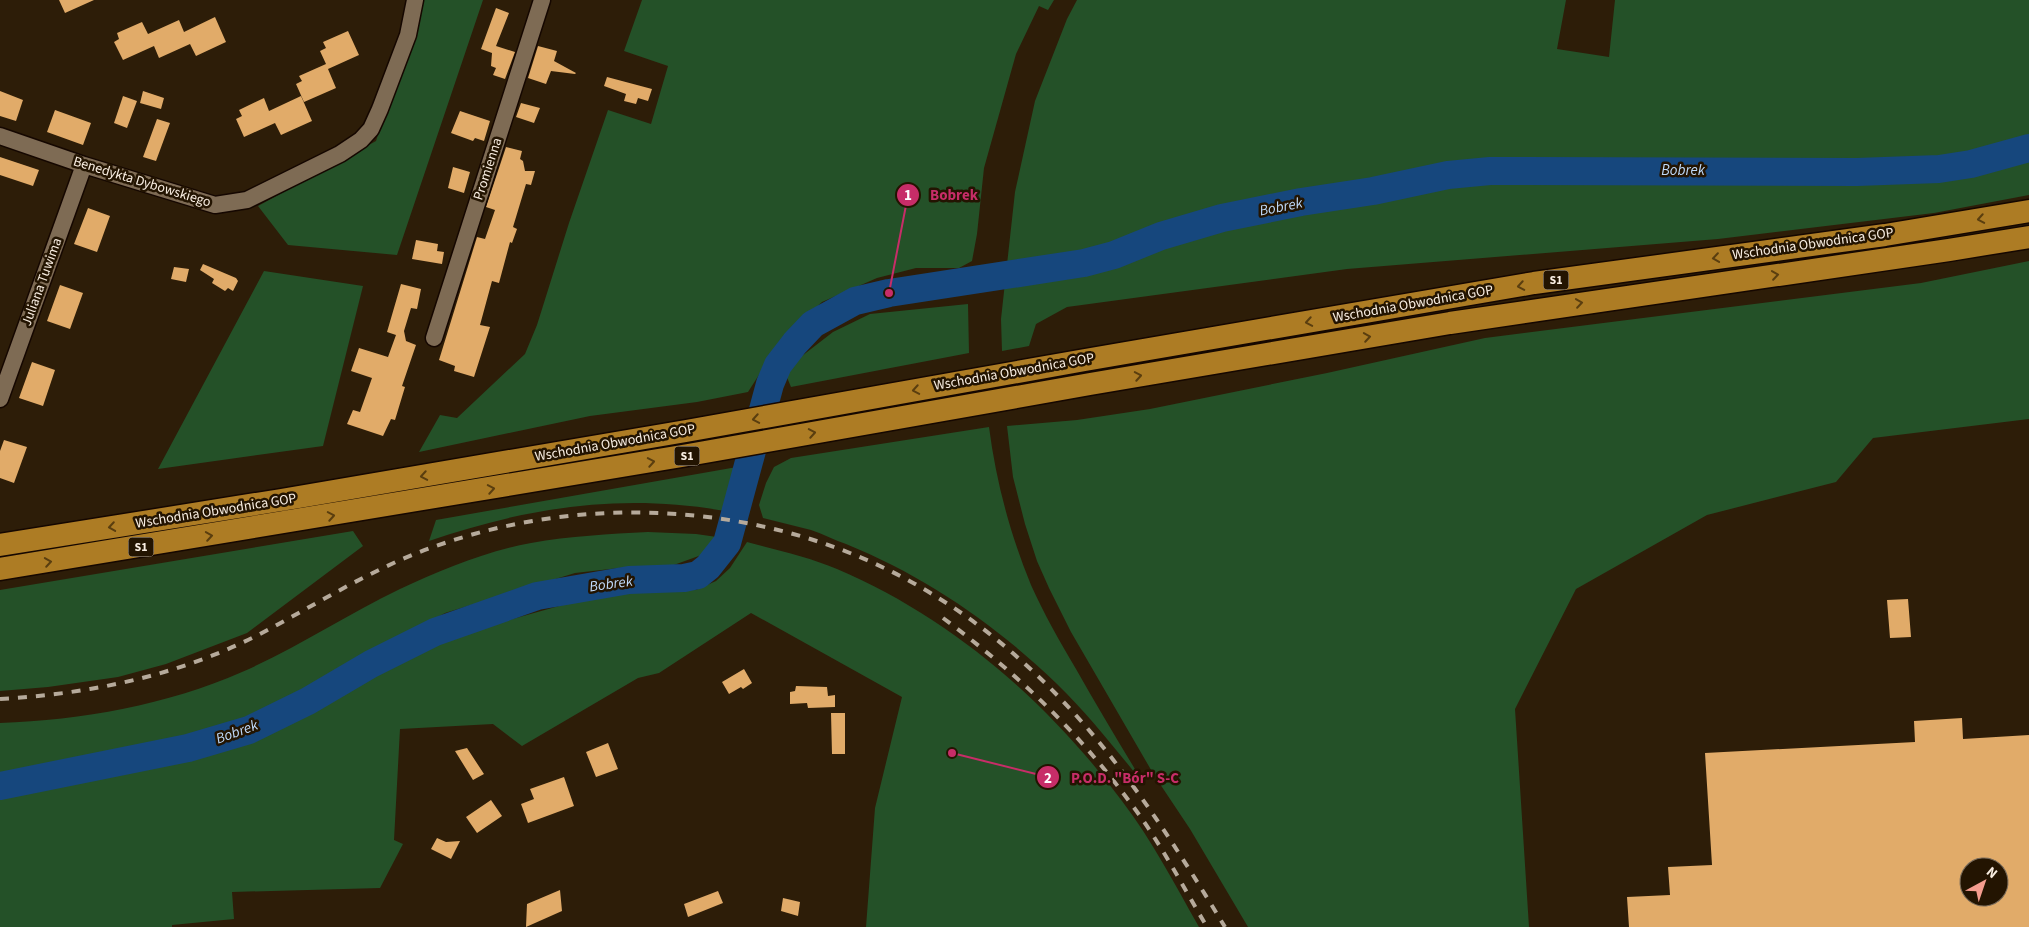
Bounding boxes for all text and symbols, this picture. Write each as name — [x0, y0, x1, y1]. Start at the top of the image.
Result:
street label: Promienna — [469, 135, 507, 203]
street label: Benedykta Dybowskiego — [71, 152, 213, 212]
water label: Bobrek — [1661, 160, 1706, 181]
callout: Bobrek — [896, 180, 988, 210]
text: 1 — [904, 185, 912, 206]
text: Bobrek — [930, 185, 979, 206]
water label: Bobrek — [1258, 192, 1305, 221]
one-way arrow — [1977, 213, 1985, 223]
street label: Wschodnia Obwodnica GOP — [1731, 223, 1895, 265]
street label: Juliana Tuwima — [17, 235, 67, 329]
one-way arrow — [1712, 252, 1720, 263]
road number: S1 — [1544, 270, 1568, 290]
one-way arrow — [1771, 271, 1779, 281]
street label: Wschodnia Obwodnica GOP — [1331, 280, 1495, 328]
one-way arrow — [1516, 280, 1525, 290]
one-way arrow — [1576, 298, 1584, 309]
one-way arrow — [1304, 316, 1313, 326]
one-way arrow — [1363, 332, 1371, 342]
street label: Wschodnia Obwodnica GOP — [932, 348, 1096, 396]
one-way arrow — [1133, 371, 1142, 381]
one-way arrow — [912, 384, 921, 394]
one-way arrow — [752, 413, 761, 423]
street label: Wschodnia Obwodnica GOP — [533, 419, 697, 467]
one-way arrow — [807, 429, 816, 439]
road number: S1 — [674, 446, 700, 466]
one-way arrow — [647, 457, 656, 467]
one-way arrow — [419, 470, 427, 481]
one-way arrow — [487, 484, 496, 494]
street label: Wschodnia Obwodnica GOP — [134, 488, 298, 534]
one-way arrow — [327, 511, 335, 521]
one-way arrow — [107, 522, 116, 532]
one-way arrow — [204, 531, 213, 541]
road number: S1 — [128, 538, 154, 556]
one-way arrow — [44, 557, 52, 567]
water label: Bobrek — [588, 570, 635, 597]
water label: Bobrek — [213, 714, 262, 749]
callout: P.O.D. "Bór" S-C — [1036, 762, 1189, 792]
text: 2 — [1044, 768, 1052, 789]
text: P.O.D. "Bór" S-C — [1071, 768, 1179, 789]
north arrow — [1959, 857, 2009, 907]
text: N — [1982, 862, 2002, 883]

